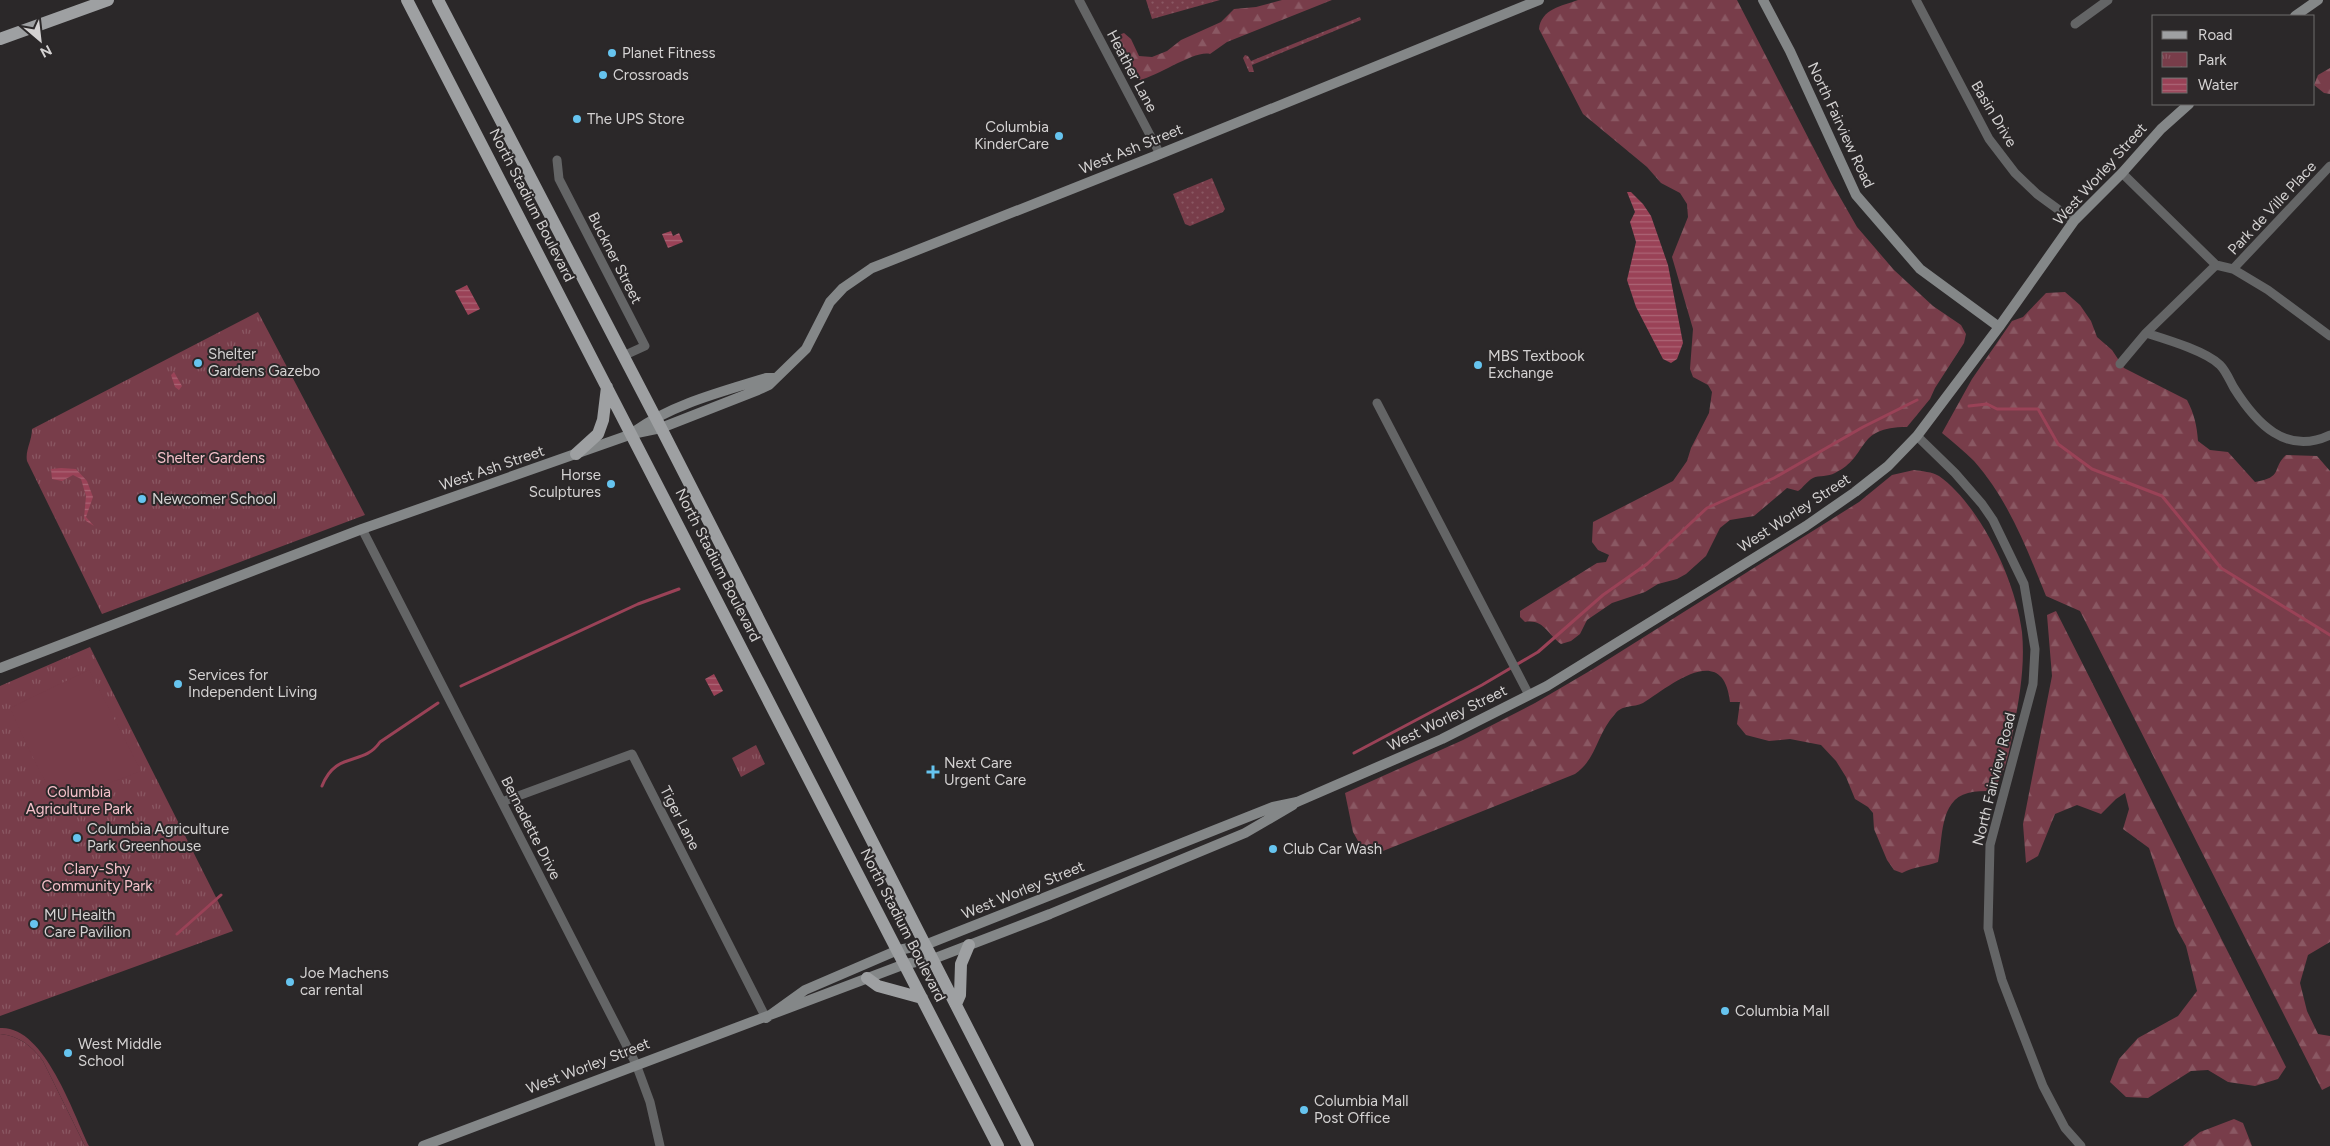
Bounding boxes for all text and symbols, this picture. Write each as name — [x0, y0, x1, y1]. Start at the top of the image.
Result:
north arrow — [15, 15, 65, 65]
legend — [2152, 15, 2315, 105]
text: Road — [2198, 26, 2233, 44]
street label: Heather Lane — [1103, 27, 1161, 115]
text: N — [37, 41, 55, 61]
place label: Planet Fitness — [622, 44, 715, 62]
marker: Planet Fitness — [606, 47, 618, 59]
text: Park — [2198, 51, 2227, 69]
street label: North Fairview Road — [1804, 59, 1878, 191]
place label: Crossroads — [613, 66, 689, 84]
marker: Crossroads — [597, 69, 609, 81]
text: Water — [2198, 76, 2238, 94]
street label: Basin Drive — [1967, 78, 2021, 150]
place label: The UPS Store — [587, 110, 685, 128]
marker: The UPS Store — [571, 113, 583, 125]
place label: Columbia KinderCare — [974, 118, 1049, 153]
street label: West Worley Street — [2050, 119, 2151, 229]
street label: West Ash Street — [1077, 120, 1185, 178]
street label: North Stadium Boulevard — [486, 125, 578, 285]
marker: Columbia KinderCare — [1053, 130, 1065, 142]
street label: Park de Ville Place — [2224, 158, 2320, 258]
street label: Buckner Street — [584, 209, 646, 307]
place label: Shelter Gardens Gazebo — [208, 345, 321, 380]
place label: MBS Textbook Exchange — [1488, 347, 1585, 382]
marker: Shelter Gardens Gazebo — [192, 357, 204, 369]
marker: MBS Textbook Exchange — [1472, 359, 1484, 371]
street label: West Ash Street — [437, 442, 547, 494]
park label: Shelter Gardens — [157, 449, 265, 467]
place label: Horse Sculptures — [529, 466, 601, 501]
street label: West Worley Street — [1734, 470, 1854, 556]
marker: Horse Sculptures — [605, 478, 617, 490]
street label: North Stadium Boulevard — [672, 485, 764, 645]
place label: Newcomer School — [152, 490, 276, 508]
marker: Newcomer School — [136, 493, 148, 505]
place label: Services for Independent Living — [188, 666, 317, 701]
marker: Services for Independent Living — [172, 678, 184, 690]
street label: West Worley Street — [1384, 681, 1510, 755]
street label: North Fairview Road — [1969, 711, 2019, 847]
place label: Next Care Urgent Care — [944, 754, 1026, 789]
marker: Next Care Urgent Care — [926, 765, 940, 779]
street label: Bernadette Drive — [497, 773, 565, 883]
park label: Columbia Agriculture Park — [26, 783, 133, 818]
street label: Tiger Lane — [656, 783, 704, 853]
place label: Columbia Agriculture Park Greenhouse — [87, 820, 229, 855]
marker: Columbia Agriculture Park Greenhouse — [71, 832, 83, 844]
place label: Club Car Wash — [1283, 840, 1382, 858]
marker: Club Car Wash — [1267, 843, 1279, 855]
street label: North Stadium Boulevard — [857, 845, 949, 1005]
street label: West Worley Street — [959, 857, 1087, 923]
park label: Clary-Shy Community Park — [41, 860, 153, 895]
place label: MU Health Care Pavilion — [44, 906, 131, 941]
marker: MU Health Care Pavilion — [28, 918, 40, 930]
place label: Joe Machens car rental — [300, 964, 389, 999]
marker: Joe Machens car rental — [284, 976, 296, 988]
place label: Columbia Mall — [1735, 1002, 1830, 1020]
marker: Columbia Mall — [1719, 1005, 1731, 1017]
street label: West Worley Street — [524, 1034, 653, 1098]
place label: West Middle School — [78, 1035, 162, 1070]
marker: West Middle School — [62, 1047, 74, 1059]
place label: Columbia Mall Post Office — [1314, 1092, 1409, 1127]
marker: Columbia Mall Post Office — [1298, 1104, 1310, 1116]

